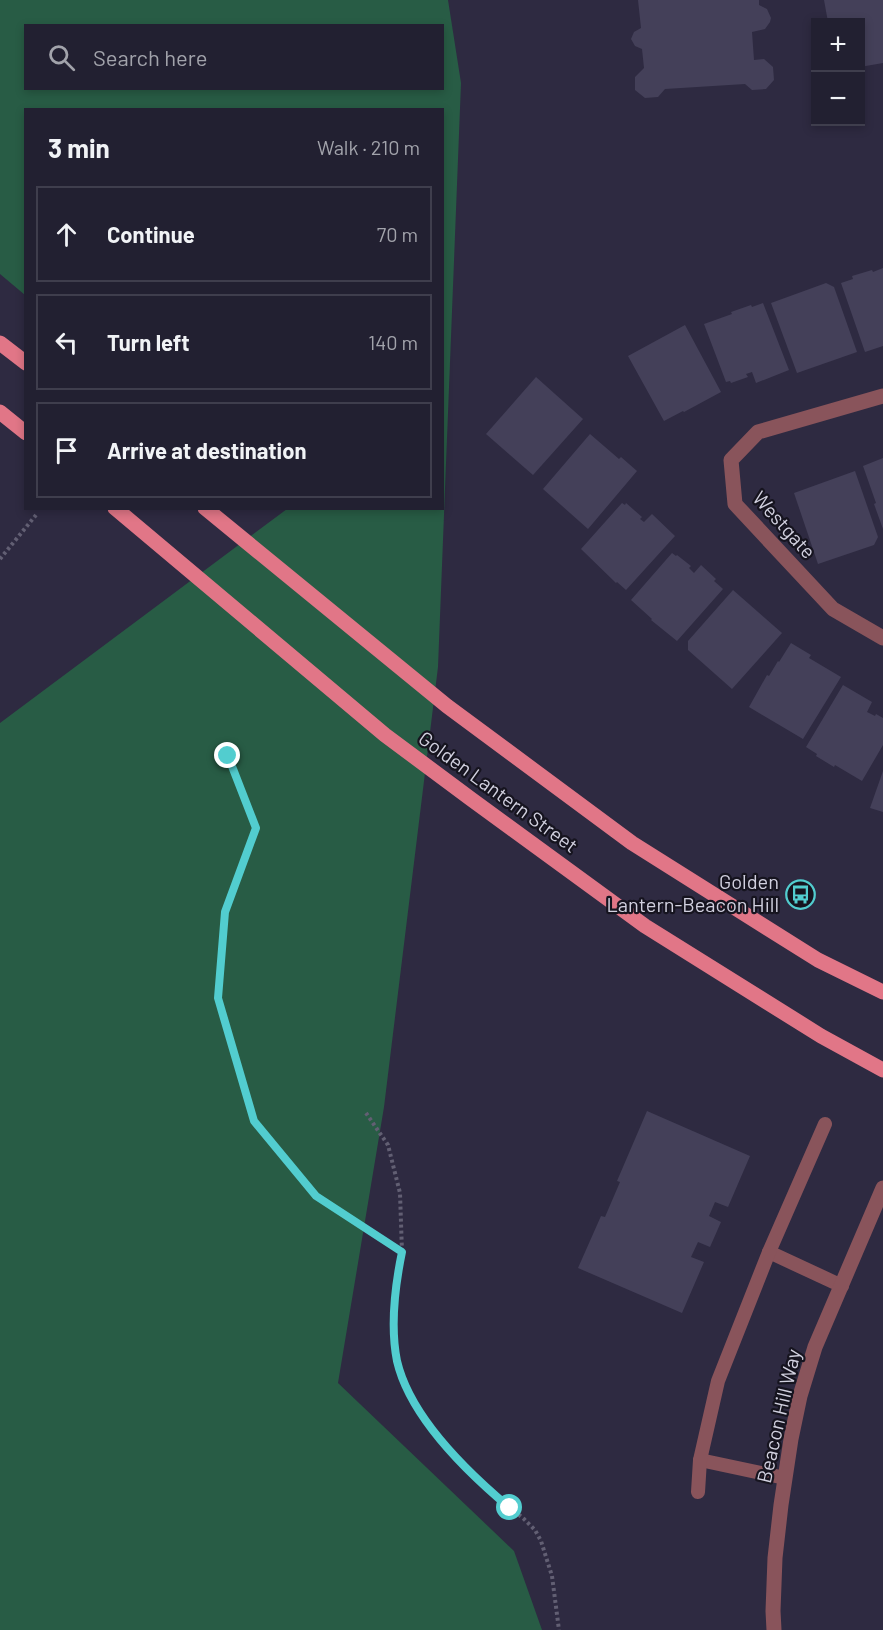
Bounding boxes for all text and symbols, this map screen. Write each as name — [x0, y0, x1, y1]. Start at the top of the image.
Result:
map controls — [811, 18, 865, 126]
button: + — [811, 18, 865, 72]
search box — [24, 24, 444, 90]
icon: search — [45, 41, 78, 74]
text: Search here — [93, 44, 207, 70]
button: − — [811, 72, 865, 126]
text: 3 min — [48, 132, 110, 163]
text: Walk · 210 m — [317, 135, 420, 159]
icon: ahead — [50, 218, 83, 251]
text: Continue — [107, 221, 195, 247]
text: 70 m — [377, 222, 418, 246]
icon: left — [50, 326, 83, 359]
text: Turn left — [107, 329, 190, 355]
text: 140 m — [368, 330, 418, 354]
icon: arrive — [50, 434, 83, 467]
text: Arrive at destination — [107, 437, 306, 463]
street label: Westgate — [748, 486, 821, 563]
street label: Golden Lantern Street — [414, 725, 583, 857]
route end — [214, 742, 240, 768]
place label: Golden Lantern-Beacon Hill — [606, 869, 779, 916]
bus stop icon: Golden Lantern-Beacon Hill — [784, 878, 816, 910]
street label: Beacon Hill Way — [751, 1347, 805, 1485]
route start — [496, 1494, 522, 1520]

